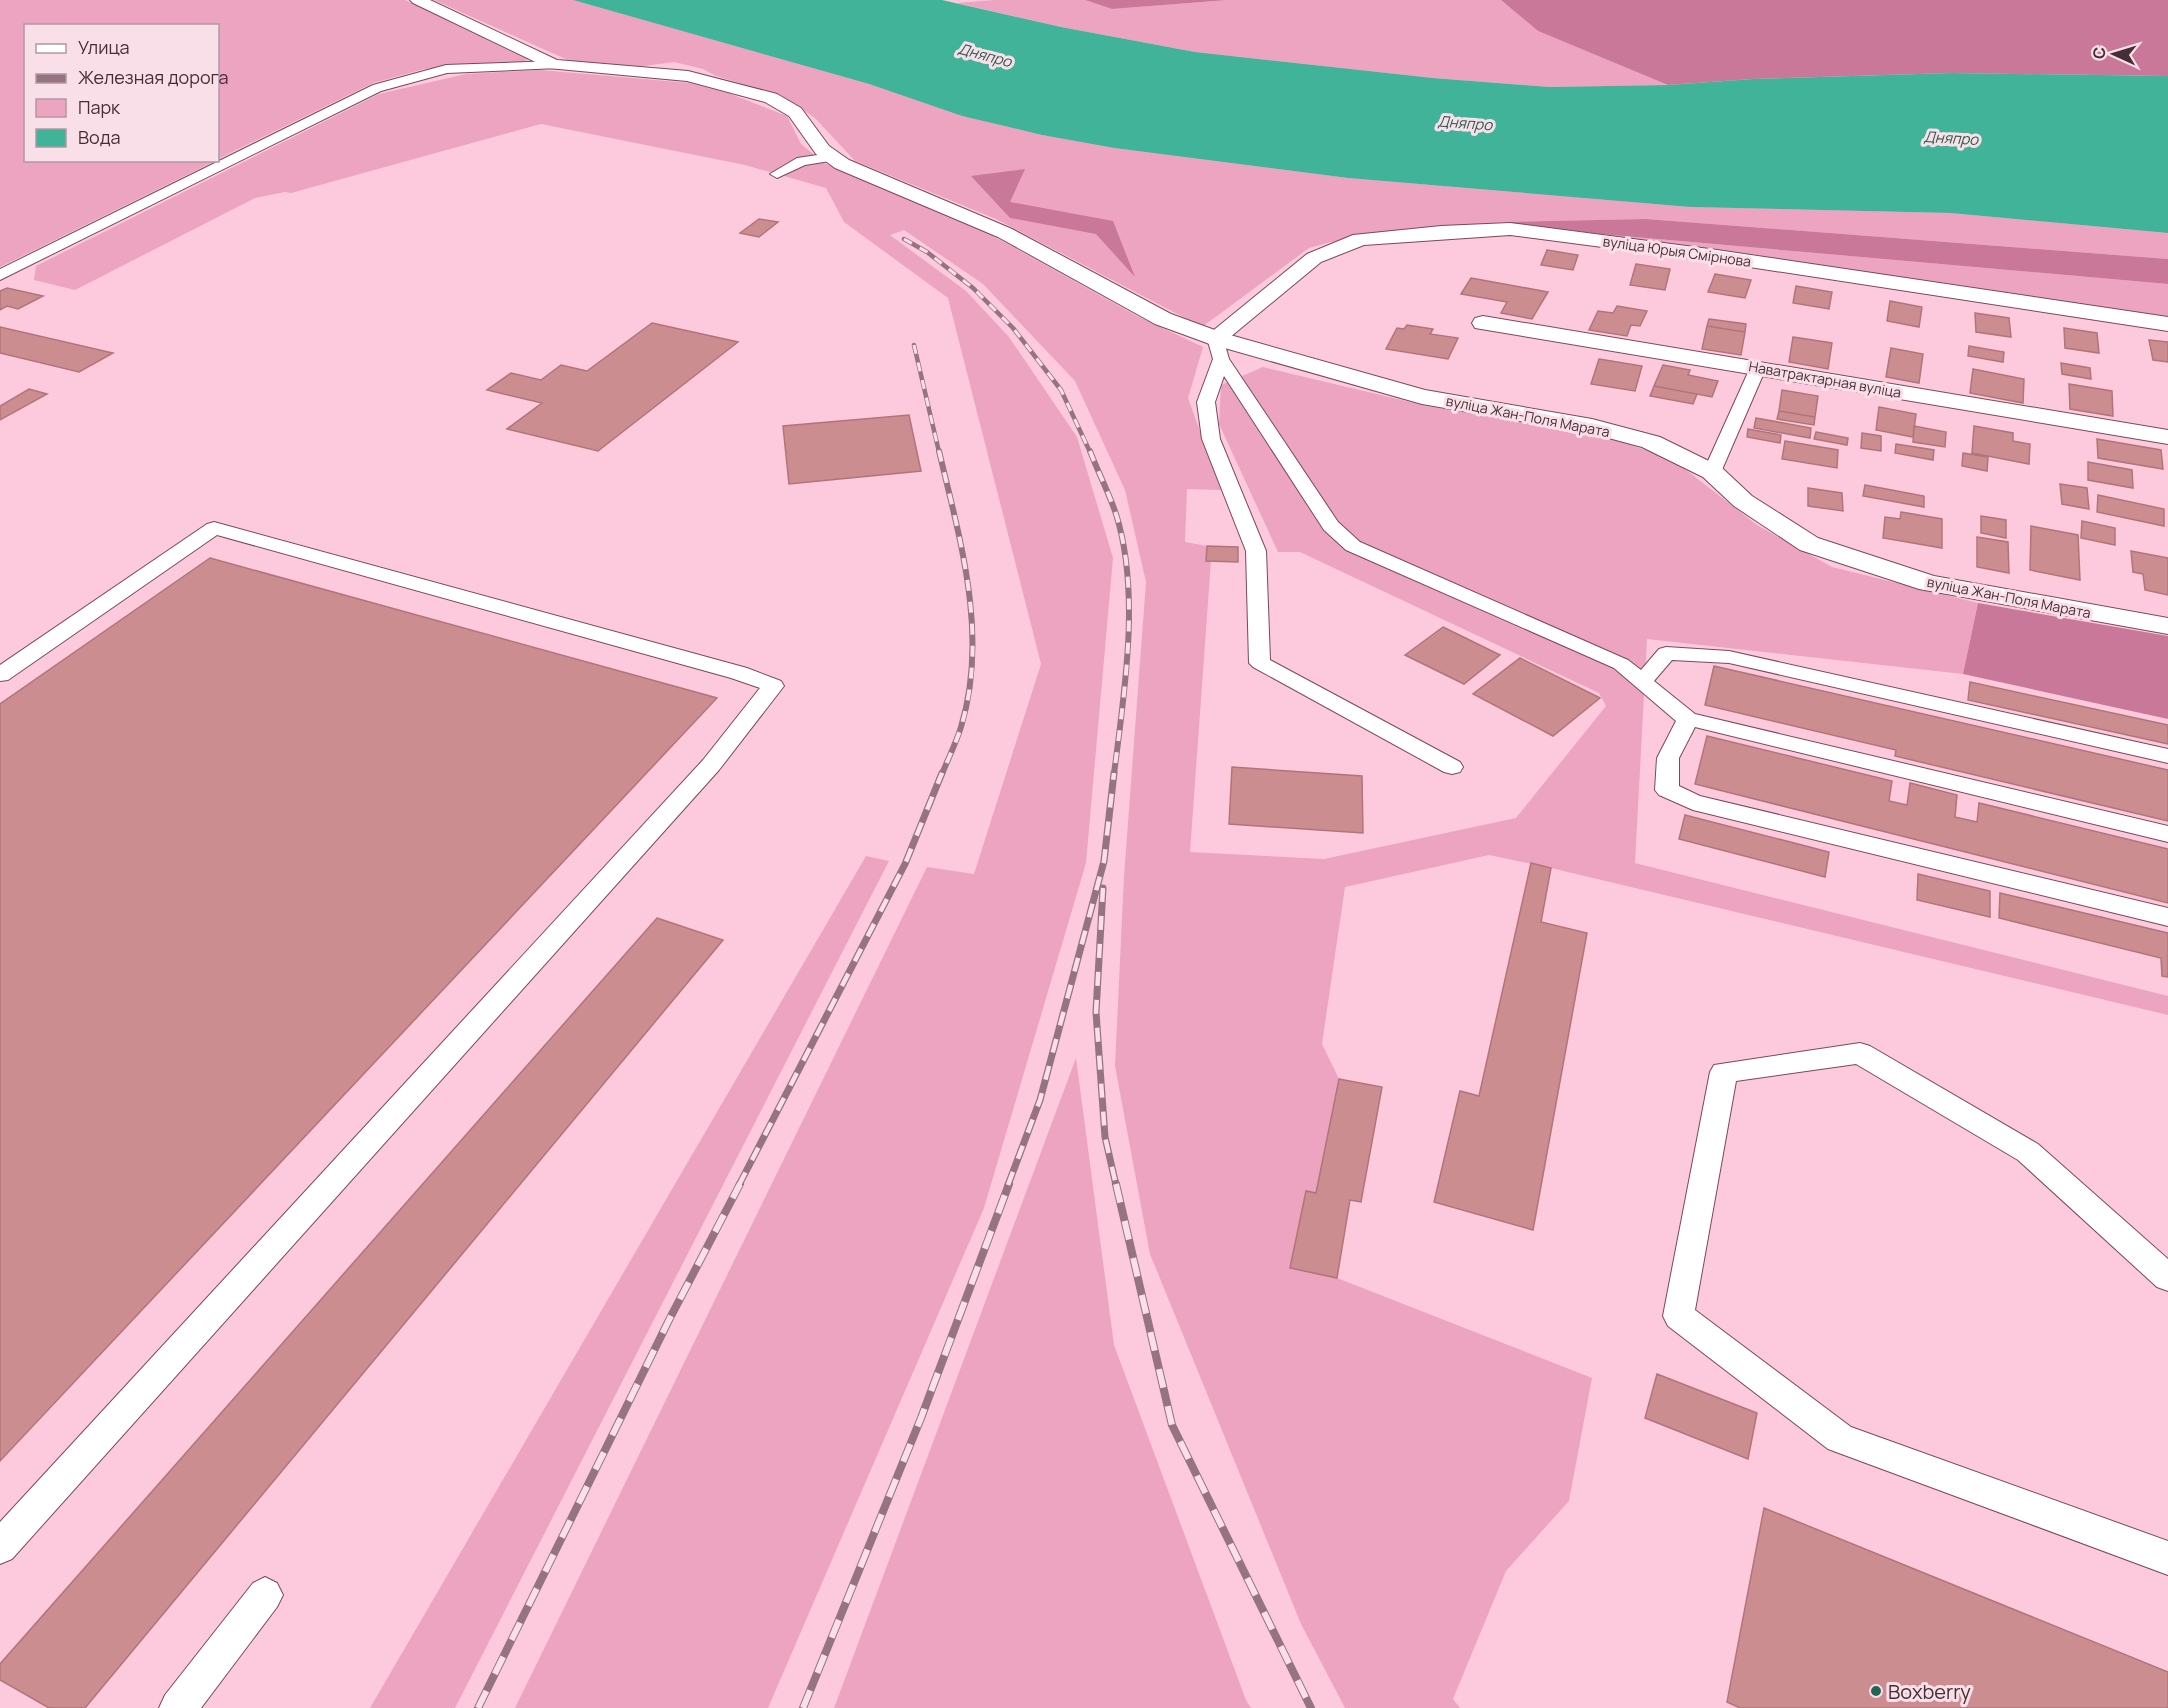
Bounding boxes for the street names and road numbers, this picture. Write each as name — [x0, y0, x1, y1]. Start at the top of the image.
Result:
street label: вуліца Юрыя Смірнова — [1602, 231, 1752, 271]
street label: Наватрактарная вуліца — [1747, 356, 1903, 402]
street label: вуліца Жан-Поля Марата — [1445, 391, 1611, 441]
street label: вуліца Жан-Поля Марата — [1926, 572, 2092, 622]

